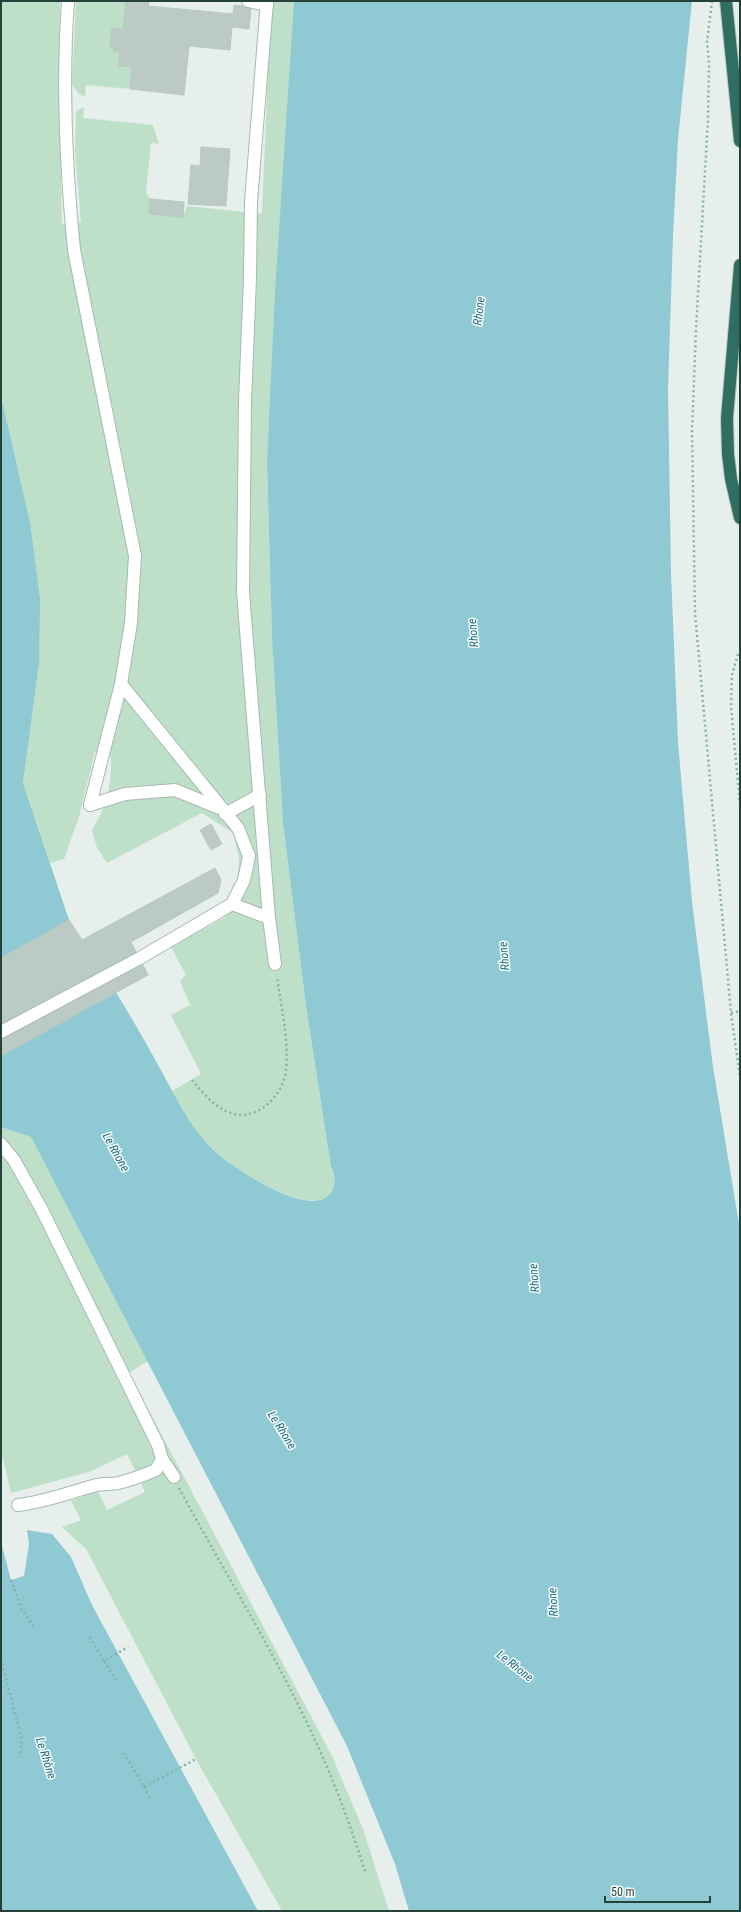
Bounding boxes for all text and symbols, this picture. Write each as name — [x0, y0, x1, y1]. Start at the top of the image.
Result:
water label: Rhone — [470, 295, 488, 326]
water label: Rhone — [465, 618, 481, 648]
water label: Rhone — [496, 941, 512, 971]
water label: Le Rhone — [100, 1130, 133, 1174]
water label: Rhone — [526, 1263, 542, 1293]
water label: Le Rhone — [265, 1408, 299, 1452]
water label: Rhone — [545, 1587, 561, 1617]
water label: Le Rhone — [494, 1647, 536, 1685]
water label: Le Rhône — [33, 1736, 59, 1781]
scale bar — [605, 1878, 710, 1904]
text: 50 m — [611, 1885, 635, 1899]

